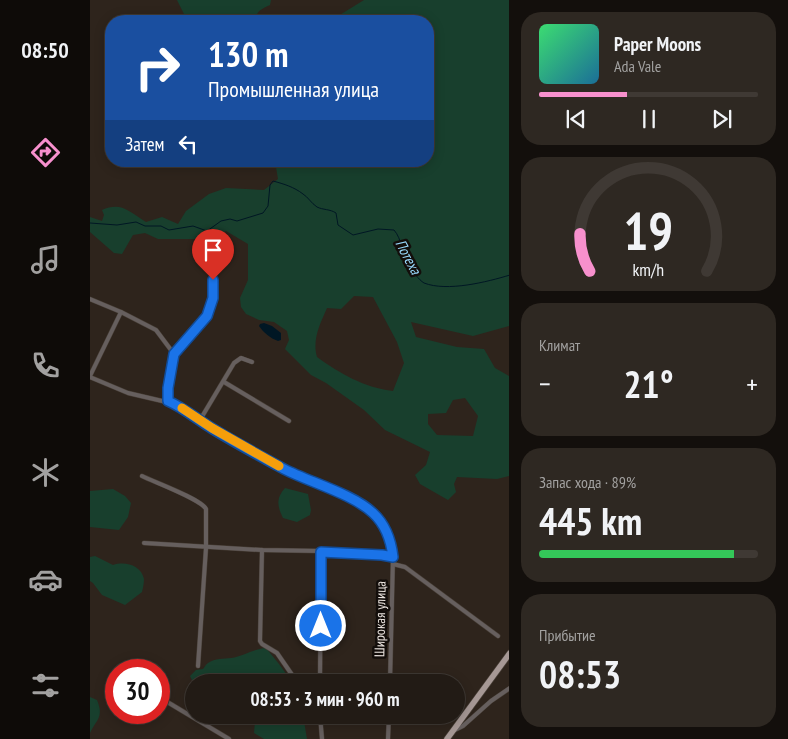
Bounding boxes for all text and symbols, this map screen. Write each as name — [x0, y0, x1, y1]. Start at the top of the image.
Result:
text: 130 m — [208, 31, 289, 77]
text: Paper Moons — [614, 32, 701, 56]
icon: right — [125, 35, 190, 100]
text: 08:50 — [21, 36, 69, 64]
text: Ada Vale — [614, 56, 661, 76]
text: Промышленная улица — [208, 75, 379, 103]
icon: previous — [562, 105, 590, 133]
icon: pause — [635, 105, 663, 133]
icon: next — [708, 105, 736, 133]
icon: left — [174, 130, 202, 158]
text: Затем — [125, 132, 164, 156]
icon: directions — [28, 135, 63, 170]
text: 19 — [624, 197, 673, 264]
pin — [192, 229, 234, 280]
icon: arrive — [199, 236, 227, 264]
water label: Потеха — [391, 236, 426, 278]
icon: music — [28, 242, 63, 277]
text: km/h — [633, 258, 664, 281]
text: Климат — [539, 335, 580, 355]
icon: phone — [28, 348, 63, 383]
text: 21° — [623, 359, 674, 408]
text: − — [539, 365, 551, 402]
text: + — [746, 365, 758, 402]
icon: climate — [28, 455, 63, 490]
text: Запас хода · 89% — [539, 472, 636, 492]
text: 445 km — [539, 496, 642, 545]
icon: car — [28, 562, 63, 597]
street label: Широкая улица — [370, 581, 390, 657]
position arrow — [294, 599, 346, 651]
text: Прибытие — [539, 625, 596, 645]
text: 08:53 — [539, 649, 621, 698]
speed limit sign: 30 — [105, 659, 170, 724]
icon: filters — [28, 668, 63, 703]
text: 08:53 · 3 мин · 960 m — [251, 687, 399, 711]

